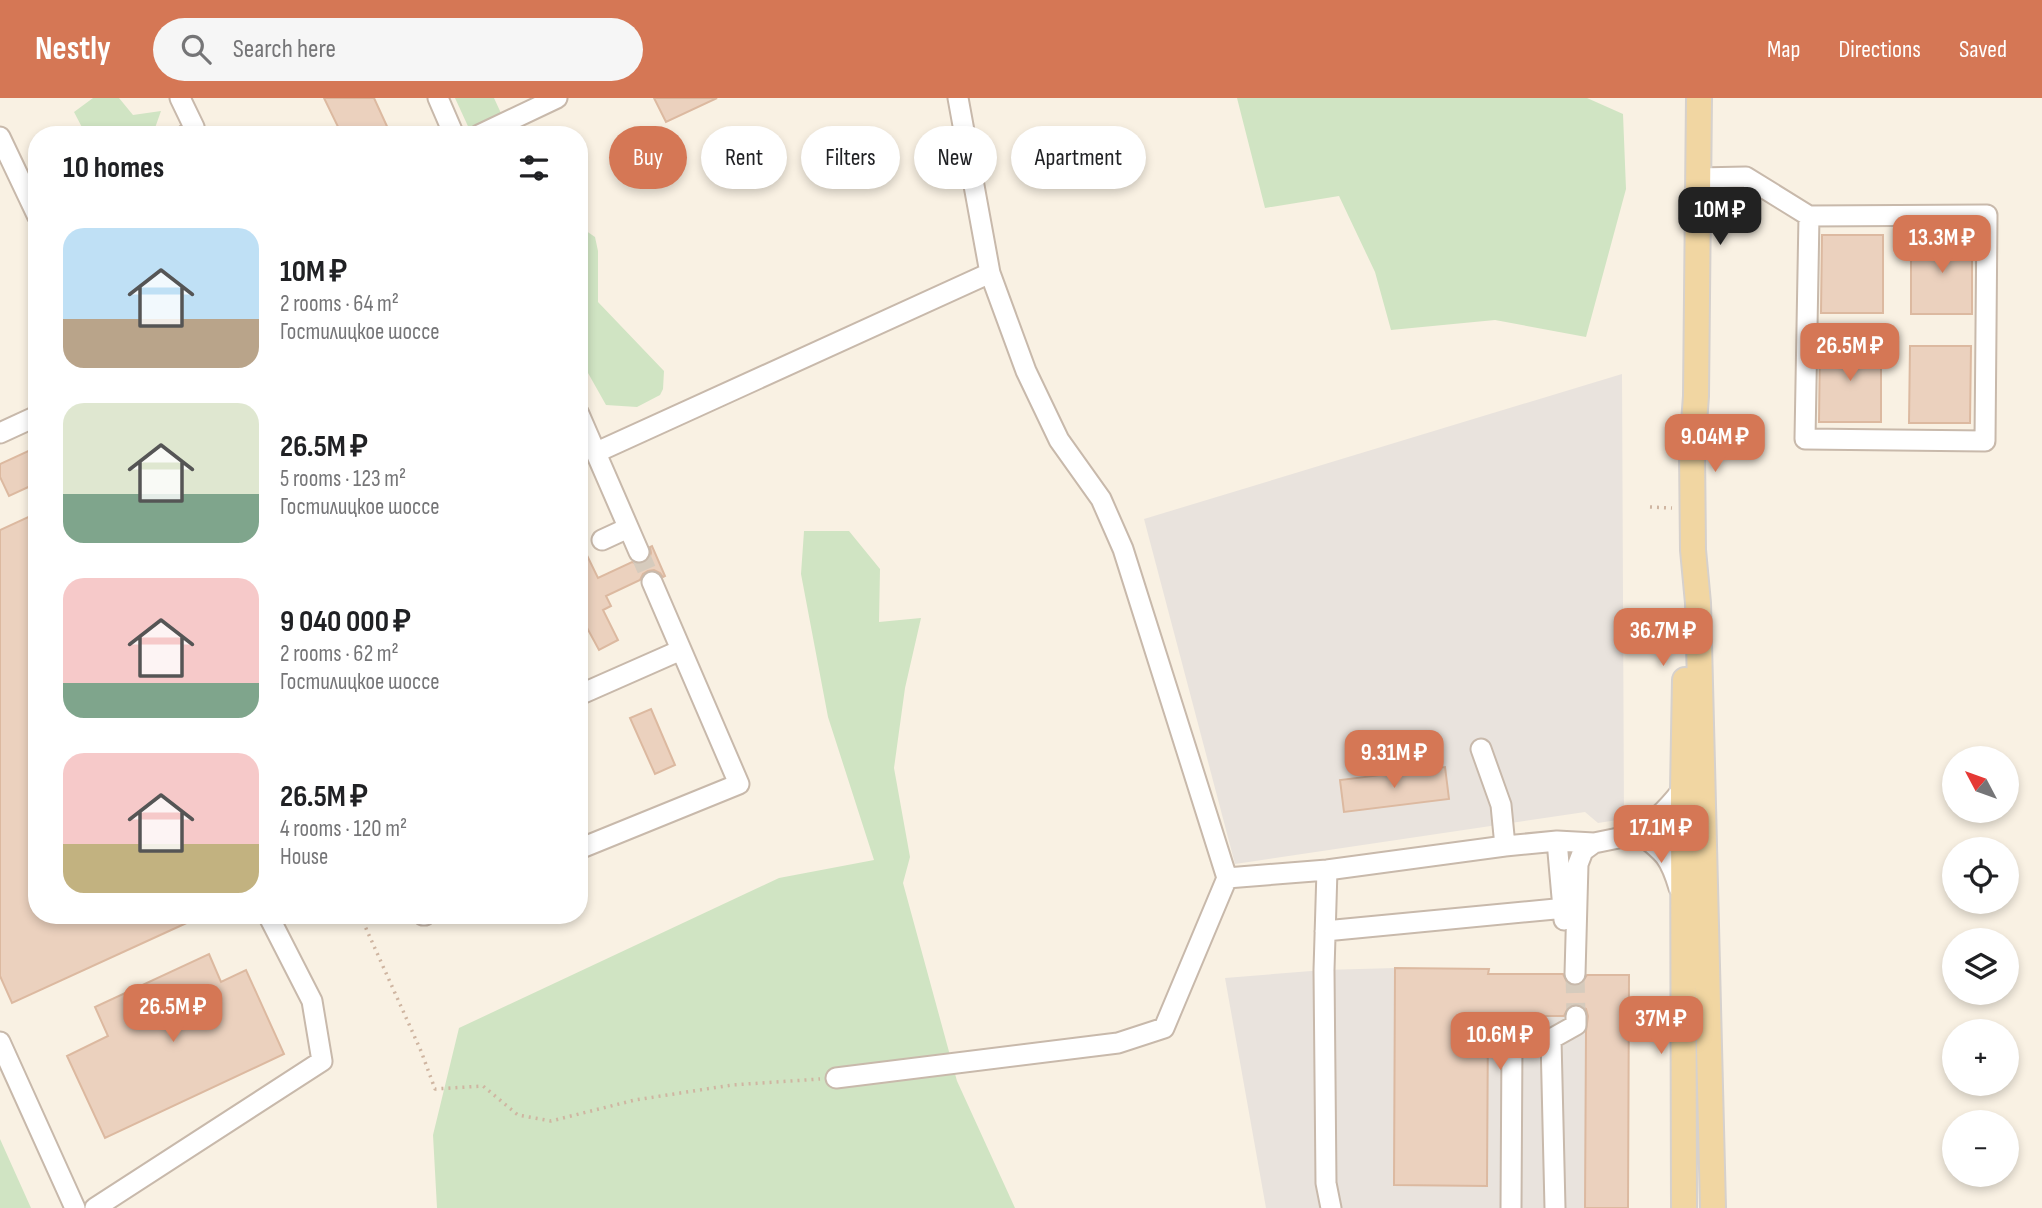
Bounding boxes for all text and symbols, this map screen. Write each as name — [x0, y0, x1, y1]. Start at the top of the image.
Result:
search box — [153, 18, 643, 81]
text: Nestly — [35, 29, 111, 69]
icon: search — [177, 30, 215, 68]
text: Search here — [233, 34, 336, 65]
text: Map — [1767, 35, 1800, 64]
text: Directions — [1838, 35, 1921, 64]
text: Saved — [1959, 35, 2007, 64]
chip: Buy — [609, 126, 687, 189]
chip: Rent — [701, 126, 787, 189]
chip: Filters — [801, 126, 900, 189]
chip: New — [914, 126, 997, 189]
chip: Apartment — [1011, 126, 1146, 189]
icon: filters — [515, 149, 553, 187]
text: 10 homes — [63, 150, 164, 186]
pin: 10M ₽ — [1671, 188, 1769, 247]
text: 10M ₽ — [1694, 196, 1746, 224]
pin: 13.3M ₽ — [1877, 216, 2007, 275]
text: 13.3M ₽ — [1909, 224, 1975, 252]
text: 10M ₽ — [280, 254, 347, 290]
icon: home — [119, 256, 203, 340]
text: 2 rooms · 64 m² — [280, 290, 399, 318]
text: Гостилицкое шоссе — [280, 318, 440, 346]
pin: 26.5M ₽ — [1785, 324, 1915, 383]
text: 26.5M ₽ — [1816, 332, 1884, 360]
pin: 9.04M ₽ — [1650, 414, 1780, 474]
text: 9.04M ₽ — [1681, 423, 1749, 451]
text: 26.5M ₽ — [280, 429, 368, 465]
icon: home — [119, 431, 203, 515]
text: 5 rooms · 123 m² — [280, 465, 406, 493]
text: Гостилицкое шоссе — [280, 493, 440, 521]
text: 9 040 000 ₽ — [280, 604, 411, 640]
icon: home — [119, 606, 203, 690]
pin: 36.7M ₽ — [1598, 608, 1728, 668]
text: 36.7M ₽ — [1630, 617, 1696, 645]
text: 2 rooms · 62 m² — [280, 640, 399, 668]
text: Гостилицкое шоссе — [280, 668, 440, 696]
pin: 9.31M ₽ — [1329, 730, 1459, 790]
text: 9.31M ₽ — [1361, 739, 1427, 767]
north arrow — [1942, 746, 2020, 822]
map controls — [1942, 746, 2019, 1187]
text: 26.5M ₽ — [280, 779, 368, 815]
icon: home — [119, 781, 203, 865]
pin: 17.1M ₽ — [1596, 806, 1726, 865]
text: 17.1M ₽ — [1630, 814, 1692, 842]
text: 4 rooms · 120 m² — [280, 815, 407, 843]
button: locate — [1942, 837, 2019, 914]
text: House — [280, 843, 328, 871]
button: layers — [1942, 928, 2019, 1005]
pin: 26.5M ₽ — [108, 984, 238, 1044]
text: 26.5M ₽ — [139, 993, 207, 1021]
pin: 37M ₽ — [1612, 996, 1710, 1056]
text: 37M ₽ — [1635, 1005, 1687, 1033]
pin: 10.6M ₽ — [1435, 1012, 1565, 1072]
button: + — [1942, 1019, 2019, 1096]
text: 10.6M ₽ — [1467, 1021, 1533, 1049]
button: − — [1942, 1110, 2019, 1187]

